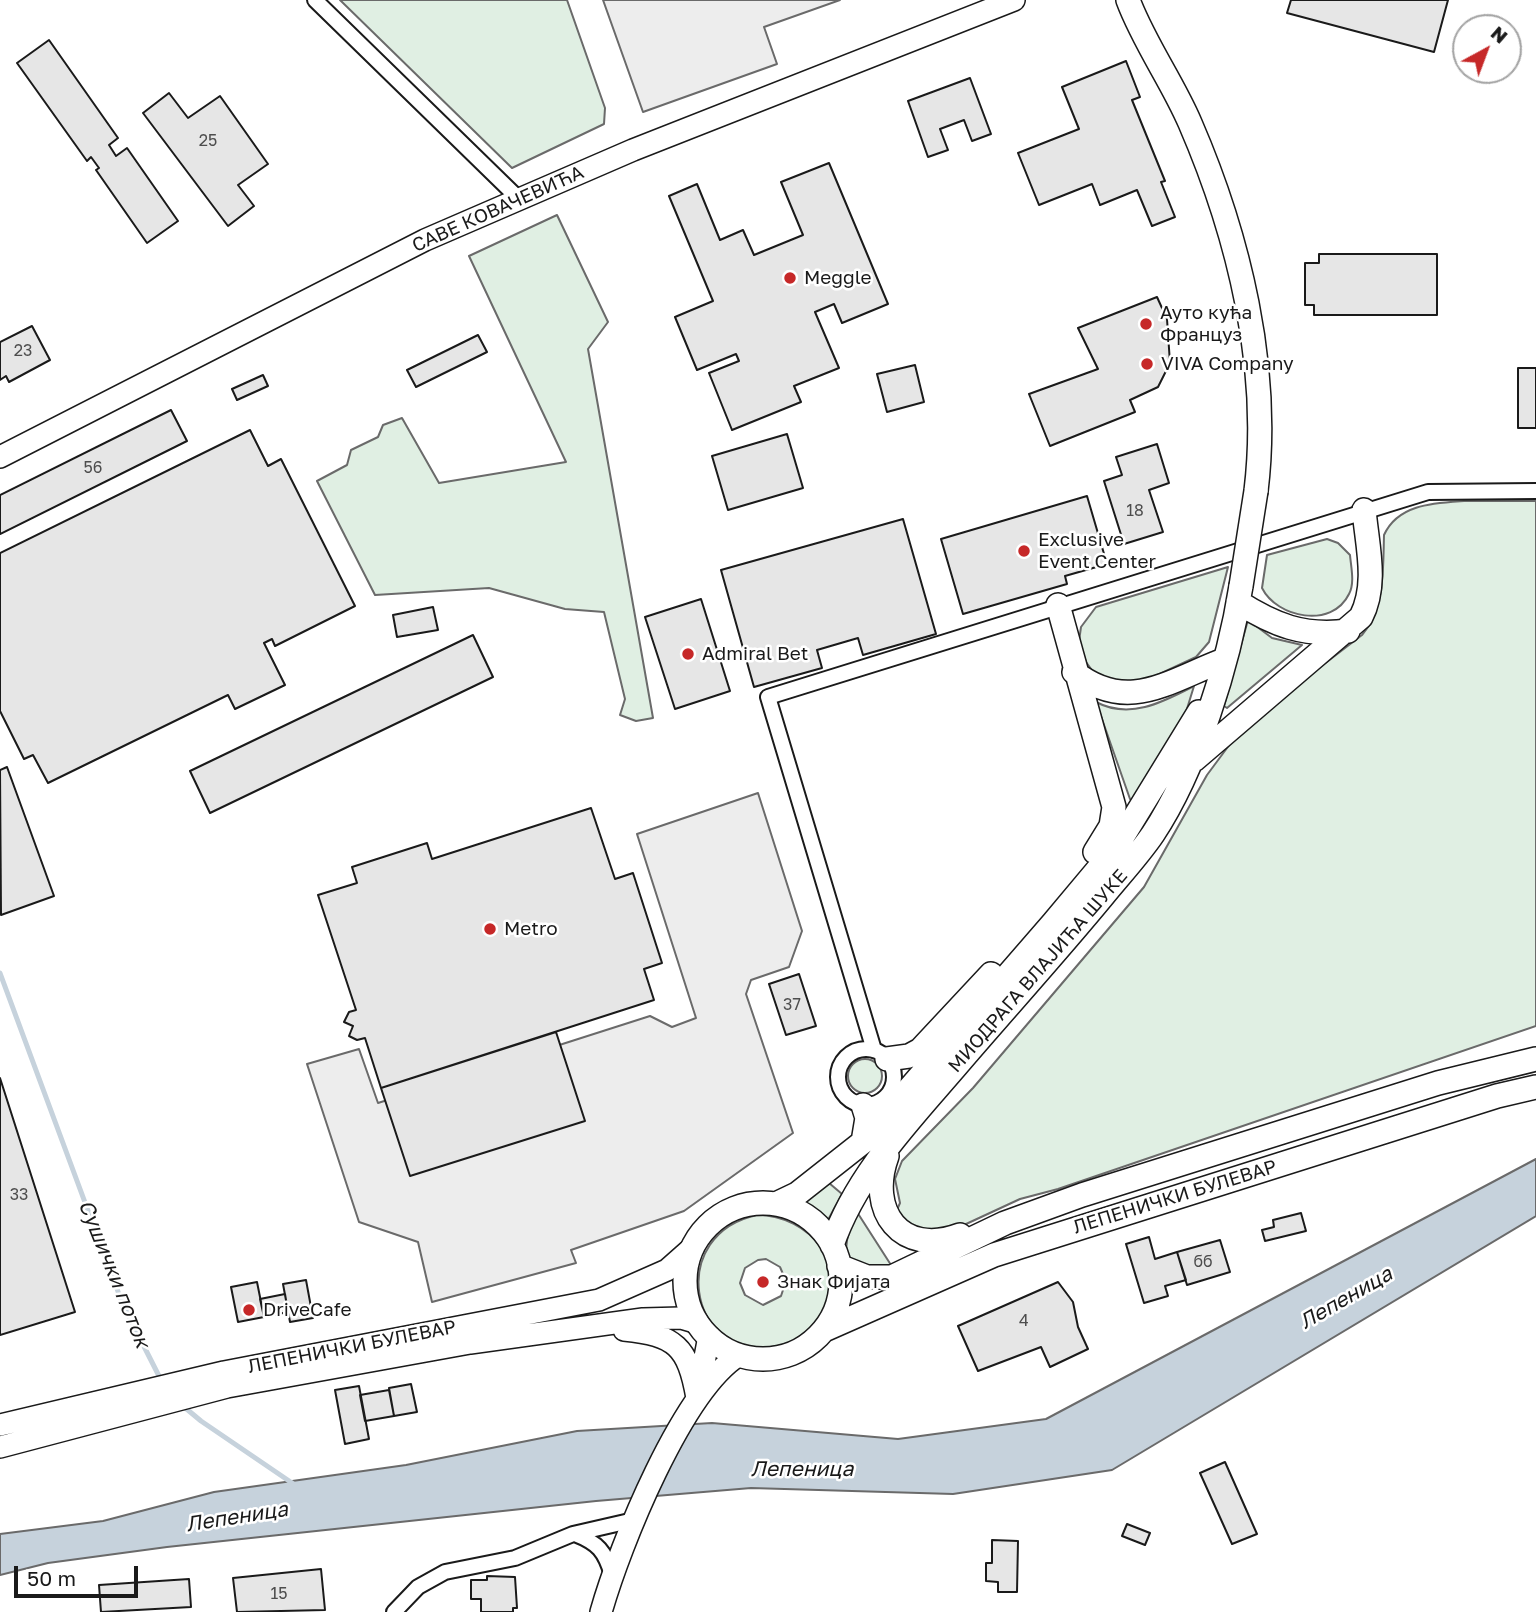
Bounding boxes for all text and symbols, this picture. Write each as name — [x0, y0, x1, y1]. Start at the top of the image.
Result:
north arrow — [1452, 14, 1522, 84]
text: N — [1487, 21, 1513, 48]
house number: 25 — [199, 131, 217, 151]
street label: САВЕ КОВАЧЕВИЋА — [409, 161, 587, 257]
place label: Meggle — [804, 267, 872, 289]
marker: Meggle — [782, 270, 798, 286]
place label: Ауто кућа Француз — [1160, 302, 1252, 346]
marker: Ауто кућа Француз — [1138, 316, 1154, 332]
house number: 23 — [14, 341, 32, 361]
place label: VIVA Company — [1161, 353, 1294, 375]
marker: VIVA Company — [1139, 356, 1155, 372]
house number: 56 — [84, 458, 102, 478]
house number: 18 — [1126, 501, 1144, 521]
place label: Exclusive Event Center — [1038, 529, 1156, 573]
marker: Exclusive Event Center — [1016, 543, 1032, 559]
place label: Admiral Bet — [702, 643, 808, 665]
marker: Admiral Bet — [680, 646, 696, 662]
street label: МИОДРАГА ВЛАЈИЋА ШУКЕ — [944, 865, 1132, 1077]
place label: Metro — [504, 918, 558, 940]
marker: Metro — [482, 921, 498, 937]
house number: 37 — [783, 995, 801, 1015]
street label: ЛЕПЕНИЧКИ БУЛЕВАР — [1070, 1155, 1280, 1239]
house number: 33 — [10, 1185, 28, 1205]
water label: Сушички поток — [73, 1196, 155, 1352]
house number: бб — [1193, 1252, 1213, 1272]
water label: Лепеница — [1295, 1261, 1397, 1335]
place label: Знак Фијата — [777, 1271, 890, 1293]
marker: Знак Фијата — [755, 1274, 771, 1290]
place label: DriveCafe — [263, 1299, 352, 1321]
marker: DriveCafe — [241, 1302, 257, 1318]
house number: 4 — [1019, 1311, 1029, 1331]
street label: ЛЕПЕНИЧКИ БУЛЕВАР — [246, 1316, 458, 1378]
water label: Лепеница — [751, 1456, 853, 1482]
water label: Лепеница — [184, 1497, 290, 1537]
scale bar — [18, 1552, 142, 1596]
text: 50 m — [27, 1565, 76, 1591]
house number: 15 — [270, 1584, 288, 1604]

